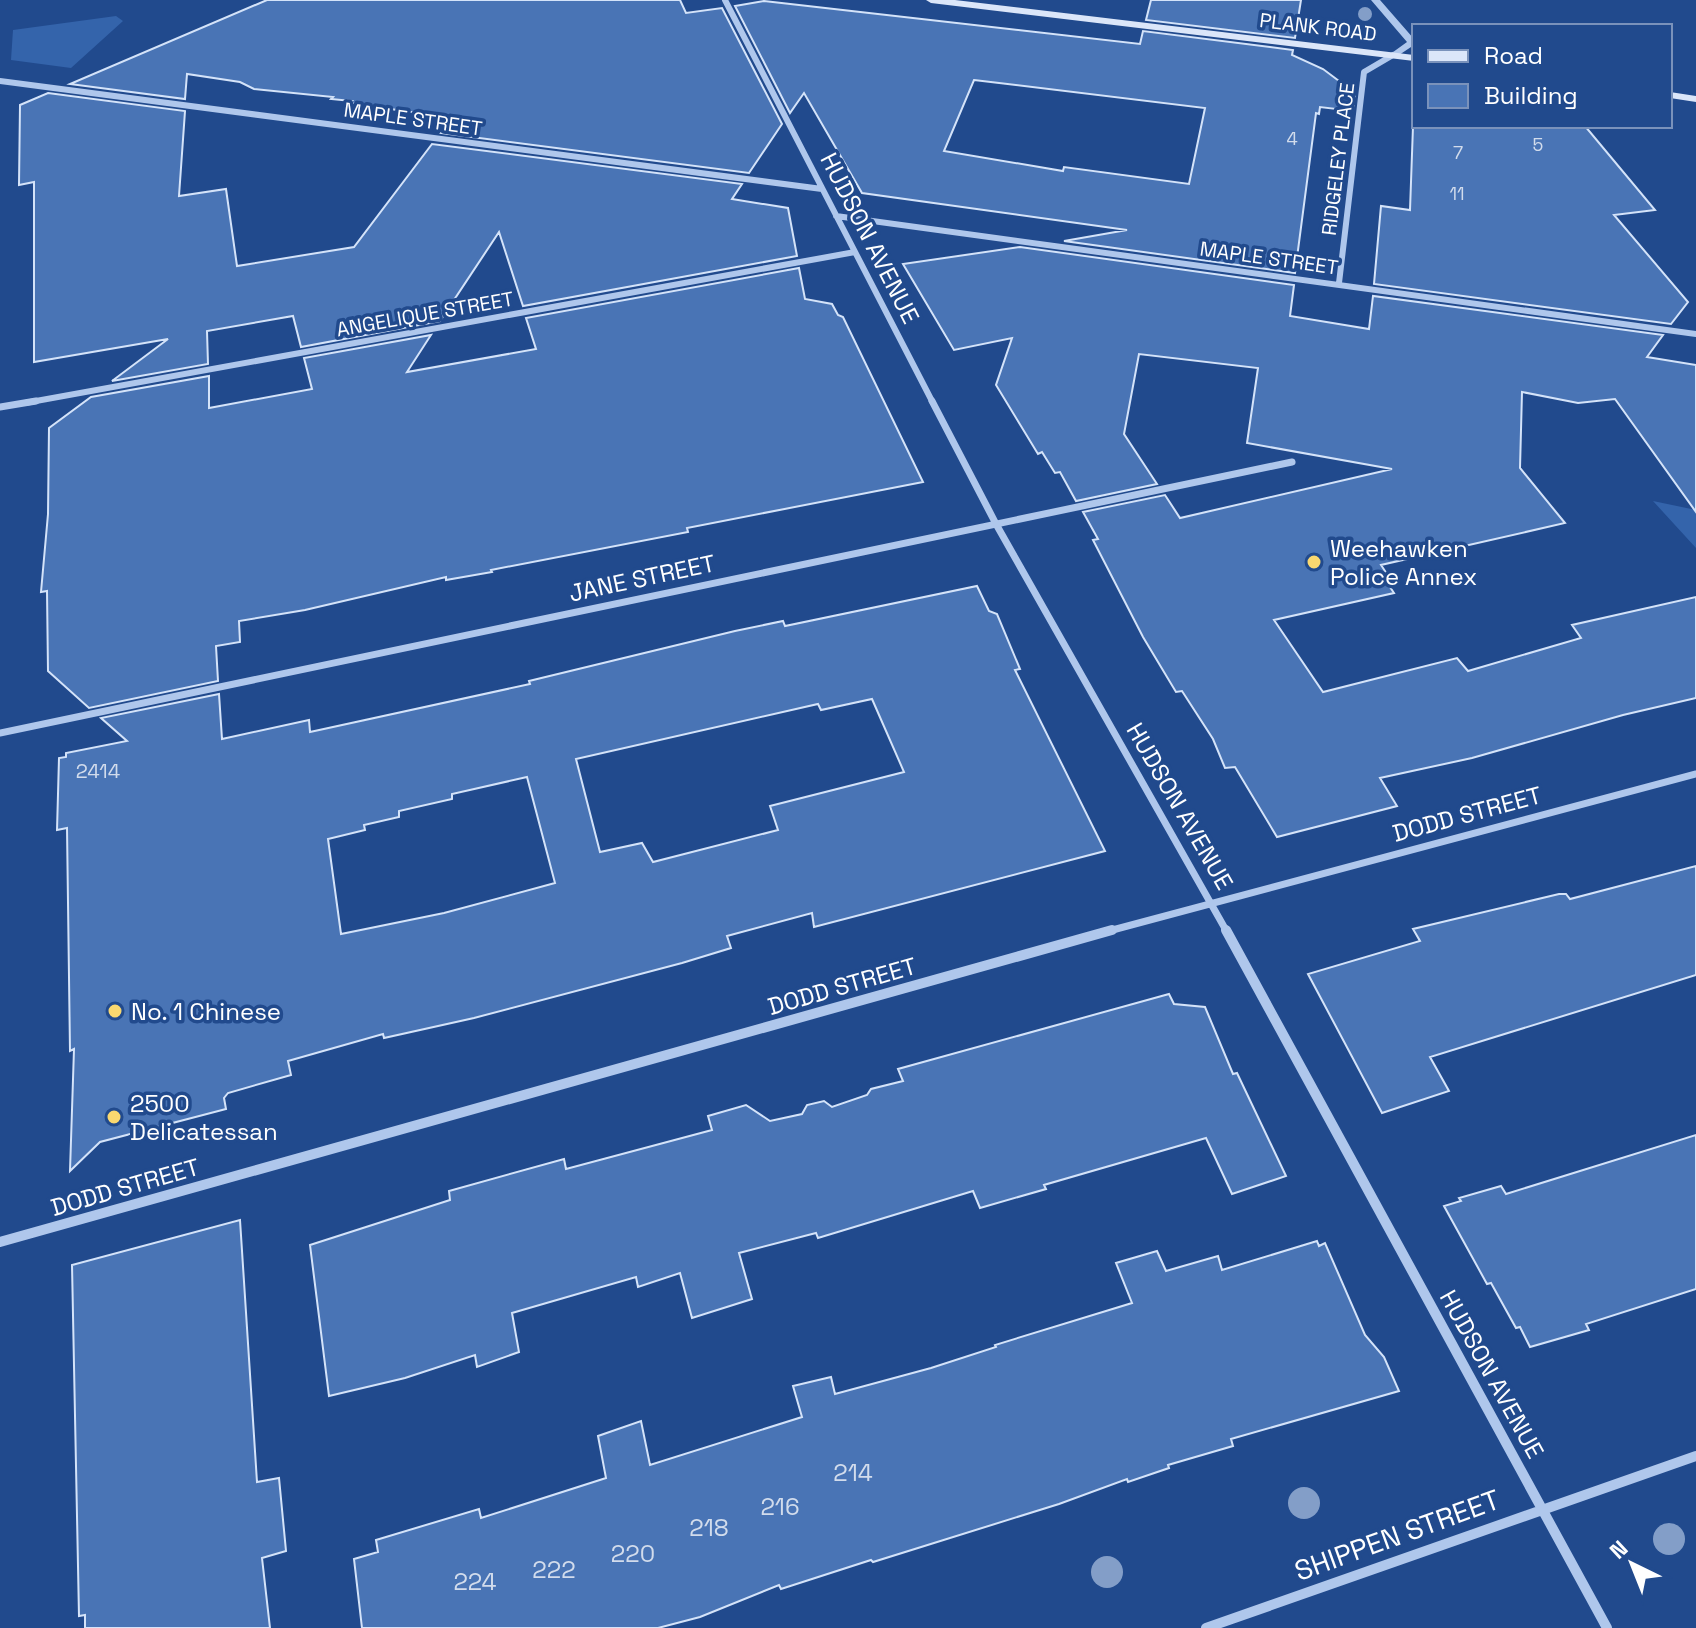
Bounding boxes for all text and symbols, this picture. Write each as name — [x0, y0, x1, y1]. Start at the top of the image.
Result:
street label: PLANK ROAD — [1258, 7, 1378, 47]
legend — [1412, 24, 1672, 128]
text: Road — [1484, 40, 1543, 71]
text: Building — [1484, 80, 1578, 111]
street label: RIDGELEY PLACE — [1316, 81, 1360, 237]
street label: MAPLE STREET — [342, 96, 484, 142]
house number: 4 — [1286, 127, 1298, 150]
house number: 5 — [1533, 133, 1543, 156]
house number: 7 — [1453, 141, 1463, 164]
street label: HUDSON AVENUE — [814, 147, 926, 329]
house number: 11 — [1449, 182, 1465, 205]
street label: MAPLE STREET — [1198, 235, 1340, 281]
street label: ANGELIQUE STREET — [334, 286, 516, 342]
place label: Weehawken Police Annex — [1330, 533, 1477, 592]
street label: JANE STREET — [566, 547, 718, 609]
marker: Weehawken Police Annex — [1305, 553, 1323, 571]
street label: HUDSON AVENUE — [1120, 717, 1240, 895]
house number: 2414 — [76, 758, 120, 784]
street label: DODD STREET — [1389, 779, 1545, 849]
street label: DODD STREET — [764, 950, 920, 1022]
place label: No. 1 Chinese — [131, 996, 281, 1027]
marker: No. 1 Chinese — [106, 1002, 124, 1020]
place label: 2500 Delicatessan — [130, 1088, 278, 1147]
marker: 2500 Delicatessan — [105, 1108, 123, 1126]
street label: DODD STREET — [47, 1151, 203, 1223]
street label: HUDSON AVENUE — [1433, 1284, 1551, 1464]
house number: 214 — [833, 1457, 873, 1488]
street label: SHIPPEN STREET — [1289, 1481, 1505, 1589]
house number: 216 — [760, 1491, 800, 1522]
house number: 218 — [689, 1512, 729, 1543]
north arrow — [1592, 1524, 1672, 1604]
text: N — [1603, 1534, 1633, 1565]
house number: 220 — [611, 1538, 655, 1569]
house number: 222 — [532, 1554, 576, 1585]
house number: 224 — [453, 1566, 497, 1597]

